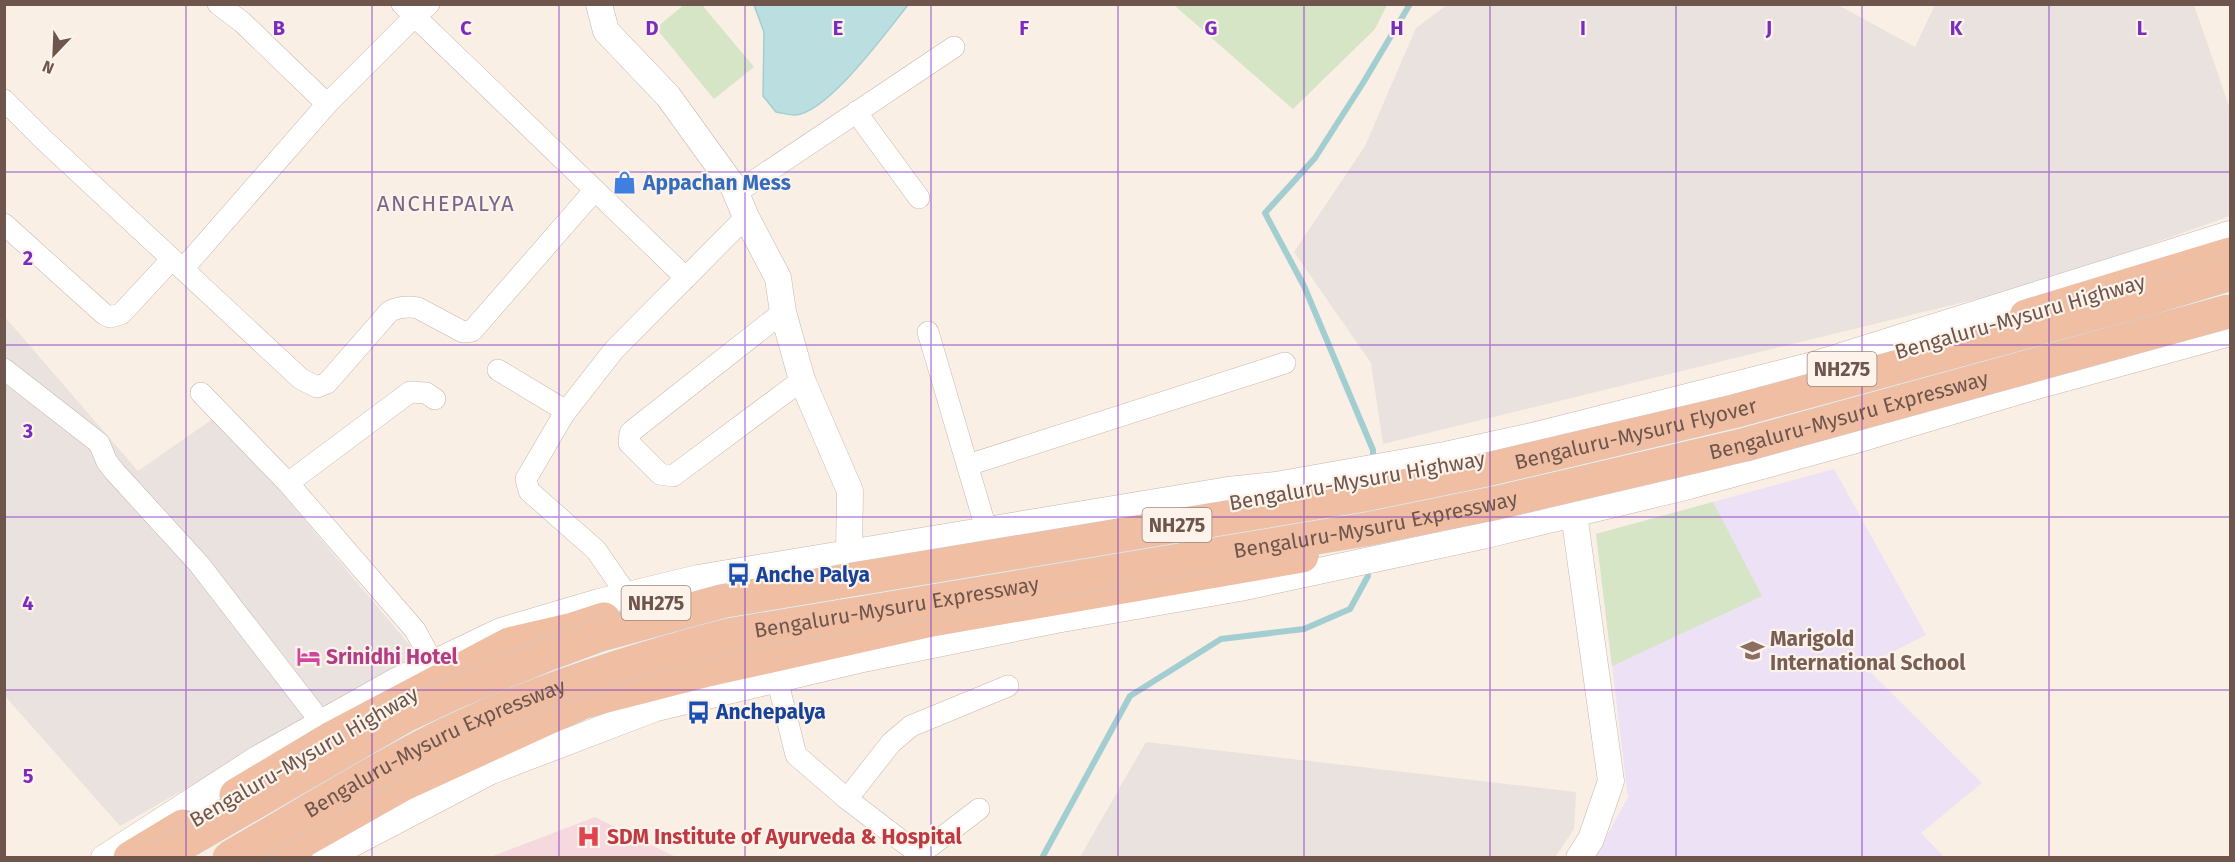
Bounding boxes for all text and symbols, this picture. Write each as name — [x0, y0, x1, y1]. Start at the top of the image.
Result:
text: B — [273, 16, 285, 40]
text: C — [460, 16, 472, 40]
text: D — [645, 16, 659, 40]
text: E — [833, 16, 843, 40]
text: F — [1019, 16, 1029, 40]
text: G — [1205, 16, 1217, 40]
text: H — [1390, 16, 1404, 40]
text: I — [1580, 16, 1586, 40]
text: J — [1765, 16, 1772, 40]
text: K — [1950, 16, 1963, 40]
text: L — [2137, 16, 2147, 40]
north arrow — [24, 24, 84, 84]
text: N — [40, 57, 57, 78]
shop icon: Appachan Mess — [612, 170, 638, 196]
place label: Appachan Mess — [642, 170, 791, 196]
district label: ANCHEPALYA — [377, 190, 515, 217]
text: 2 — [23, 246, 33, 270]
street label: Bengaluru-Mysuru Highway — [1892, 269, 2149, 365]
road number: NH275 — [1808, 352, 1876, 386]
street label: Bengaluru-Mysuru Expressway — [1707, 365, 1992, 466]
street label: Bengaluru-Mysuru Flyover — [1512, 393, 1760, 476]
text: 3 — [22, 419, 33, 443]
street label: Bengaluru-Mysuru Highway — [1227, 446, 1488, 516]
street label: Bengaluru-Mysuru Expressway — [1232, 485, 1521, 564]
road number: NH275 — [1142, 508, 1212, 542]
bus stop icon: Anche Palya — [725, 562, 751, 588]
place label: Anche Palya — [755, 562, 870, 588]
street label: Bengaluru-Mysuru Expressway — [752, 571, 1042, 644]
road number: NH275 — [622, 586, 690, 620]
text: 4 — [22, 591, 34, 615]
place label: Marigold International School — [1770, 626, 1966, 676]
school or university icon: Marigold International School — [1739, 638, 1765, 664]
hotel icon: Srinidhi Hotel — [295, 644, 321, 670]
place label: Srinidhi Hotel — [326, 644, 459, 670]
street label: Bengaluru-Mysuru Expressway — [300, 673, 570, 824]
street label: Bengaluru-Mysuru Highway — [185, 681, 423, 833]
bus stop icon: Anchepalya — [685, 699, 711, 725]
place label: Anchepalya — [715, 699, 826, 725]
text: 5 — [23, 764, 34, 788]
hospital icon: SDM Institute of Ayurveda & Hospital — [576, 824, 602, 850]
place label: SDM Institute of Ayurveda & Hospital — [607, 824, 962, 850]

